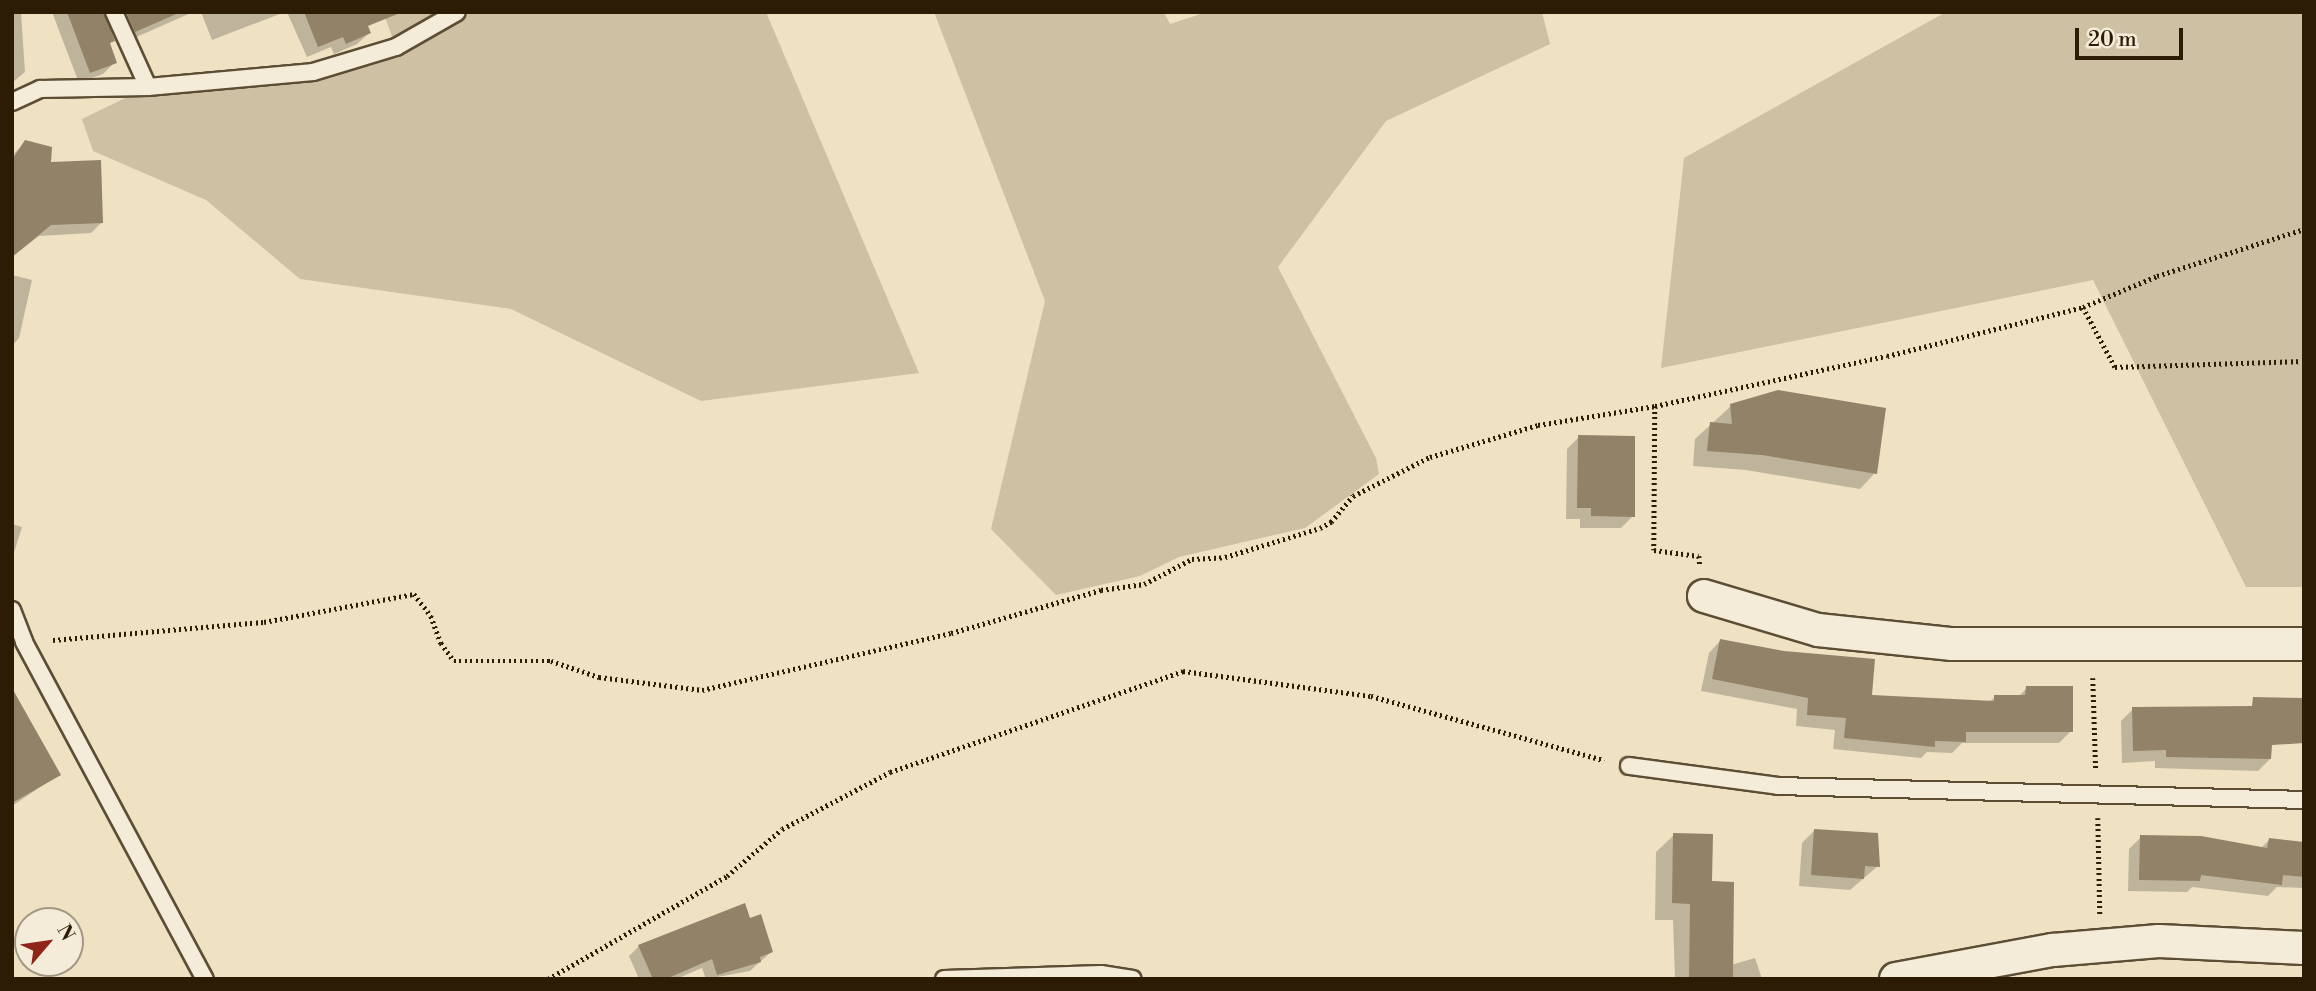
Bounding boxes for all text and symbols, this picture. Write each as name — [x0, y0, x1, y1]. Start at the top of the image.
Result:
scale bar — [2078, 14, 2186, 58]
text: 20 m — [2088, 27, 2137, 53]
north arrow — [14, 907, 84, 977]
text: N — [51, 920, 80, 945]

